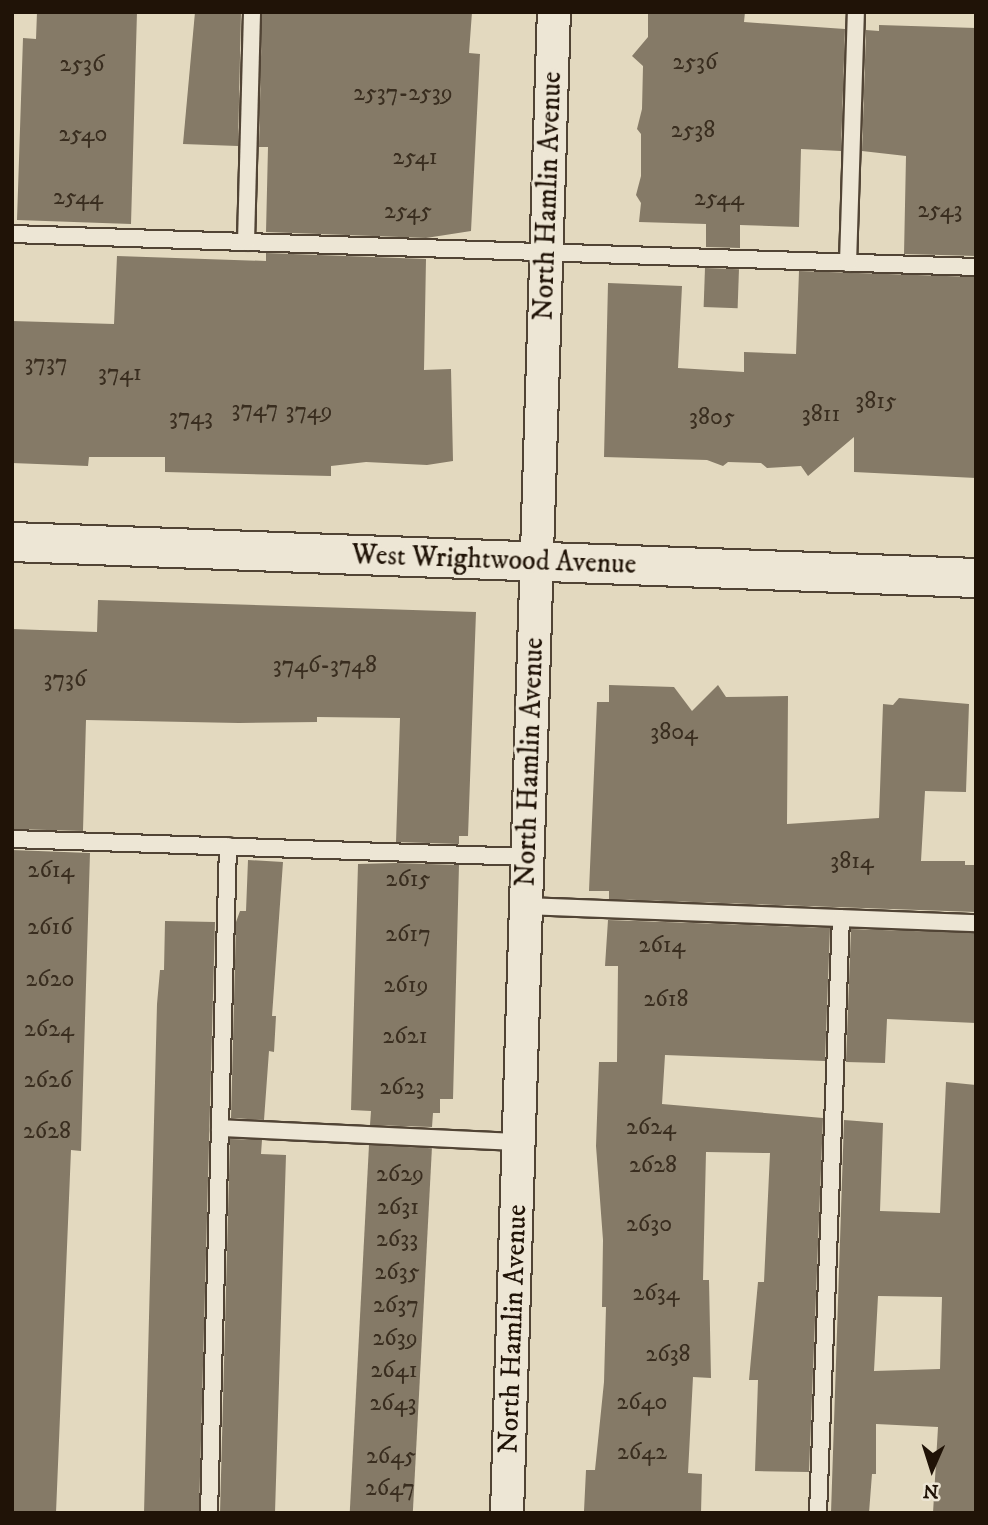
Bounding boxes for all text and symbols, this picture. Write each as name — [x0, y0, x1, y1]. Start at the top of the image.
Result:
house number: 2536 — [672, 49, 718, 77]
house number: 2536 — [59, 51, 105, 79]
street label: North Hamlin Avenue — [527, 71, 569, 321]
house number: 2537-2539 — [353, 80, 453, 108]
house number: 2538 — [671, 117, 715, 145]
house number: 2540 — [58, 121, 108, 149]
house number: 2541 — [393, 144, 437, 172]
house number: 2544 — [53, 184, 103, 212]
house number: 2544 — [694, 185, 744, 213]
house number: 2543 — [917, 197, 963, 225]
house number: 2545 — [384, 198, 432, 226]
house number: 3737 — [24, 350, 68, 378]
house number: 3741 — [98, 360, 142, 388]
house number: 3815 — [855, 388, 897, 416]
house number: 3747 — [232, 396, 278, 424]
house number: 3749 — [286, 398, 332, 426]
house number: 3811 — [802, 401, 840, 429]
house number: 3743 — [169, 404, 213, 432]
house number: 3805 — [689, 404, 735, 432]
street label: West Wrightwood Avenue — [351, 538, 637, 582]
street label: North Hamlin Avenue — [509, 637, 551, 887]
house number: 3746-3748 — [273, 652, 377, 680]
house number: 3736 — [43, 666, 87, 694]
house number: 3804 — [650, 719, 698, 747]
house number: 3814 — [830, 848, 874, 876]
house number: 2614 — [28, 857, 74, 885]
house number: 2615 — [386, 866, 430, 894]
house number: 2616 — [27, 914, 73, 942]
house number: 2617 — [385, 921, 431, 949]
house number: 2614 — [639, 932, 685, 960]
house number: 2620 — [26, 966, 74, 994]
house number: 2619 — [384, 972, 428, 1000]
house number: 2618 — [644, 986, 688, 1014]
house number: 2624 — [24, 1016, 74, 1044]
house number: 2621 — [383, 1023, 427, 1051]
house number: 2626 — [24, 1067, 72, 1095]
house number: 2623 — [379, 1074, 425, 1102]
house number: 2624 — [626, 1114, 676, 1142]
house number: 2628 — [23, 1118, 71, 1146]
house number: 2628 — [629, 1152, 677, 1180]
house number: 2629 — [376, 1161, 424, 1189]
house number: 2631 — [377, 1194, 419, 1222]
street label: North Hamlin Avenue — [492, 1204, 534, 1454]
house number: 2630 — [626, 1211, 672, 1239]
house number: 2633 — [376, 1226, 418, 1254]
house number: 2635 — [374, 1259, 420, 1287]
house number: 2634 — [632, 1280, 680, 1308]
house number: 2637 — [373, 1292, 419, 1320]
house number: 2639 — [372, 1325, 418, 1353]
house number: 2638 — [645, 1341, 691, 1369]
house number: 2641 — [371, 1357, 417, 1385]
house number: 2640 — [616, 1389, 668, 1417]
house number: 2643 — [369, 1390, 417, 1418]
north arrow — [897, 1434, 967, 1504]
house number: 2642 — [617, 1439, 667, 1467]
house number: 2645 — [366, 1443, 416, 1471]
house number: 2647 — [365, 1475, 415, 1503]
text: N — [922, 1479, 939, 1502]

